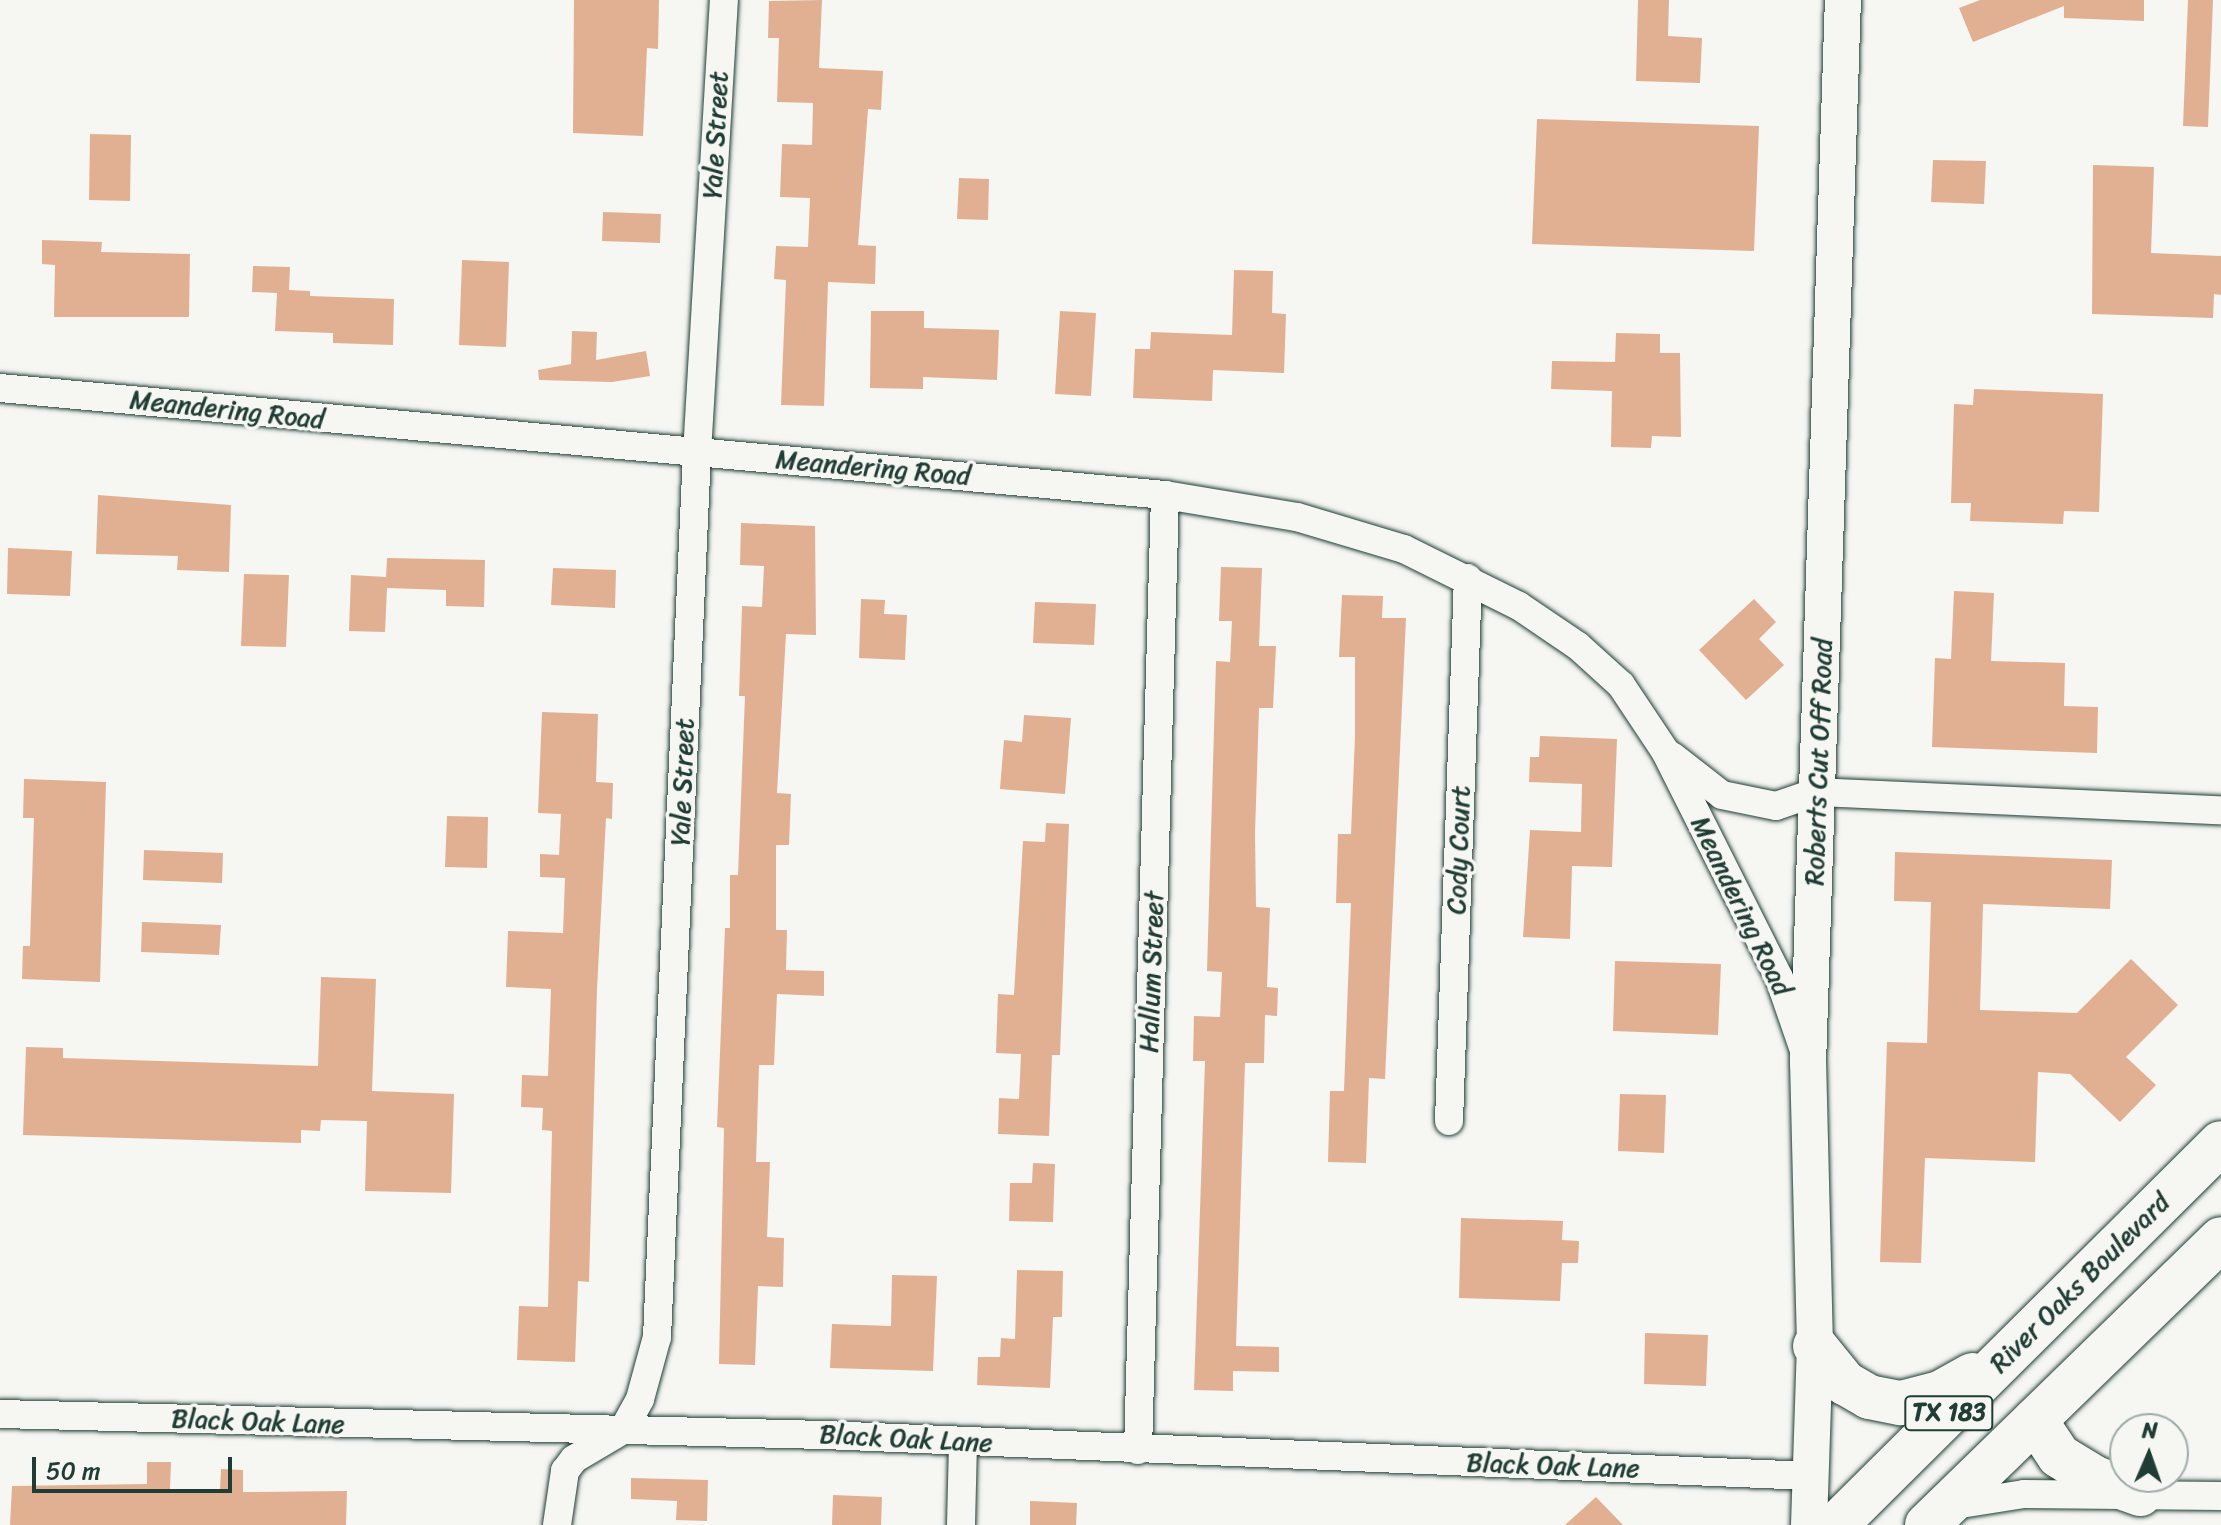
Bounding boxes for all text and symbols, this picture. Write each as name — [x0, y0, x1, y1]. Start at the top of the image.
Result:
street label: Yale Street — [697, 70, 735, 200]
street label: Meandering Road — [128, 384, 326, 436]
street label: Meandering Road — [774, 444, 972, 492]
street label: Roberts Cut Off Road — [1799, 638, 1839, 886]
street label: Yale Street — [665, 718, 701, 846]
street label: Cody Court — [1441, 785, 1477, 915]
street label: Meandering Road — [1684, 811, 1798, 1001]
street label: Hallum Street — [1134, 890, 1170, 1054]
street label: River Oaks Boulevard — [1984, 1187, 2176, 1379]
road number: TX 183 — [1903, 1393, 1995, 1433]
street label: Black Oak Lane — [171, 1403, 345, 1441]
text: N — [2141, 1411, 2158, 1450]
north arrow — [2109, 1413, 2189, 1493]
street label: Black Oak Lane — [819, 1419, 993, 1459]
scale bar — [36, 1441, 236, 1491]
street label: Black Oak Lane — [1466, 1447, 1640, 1485]
text: 50 m — [46, 1450, 101, 1492]

